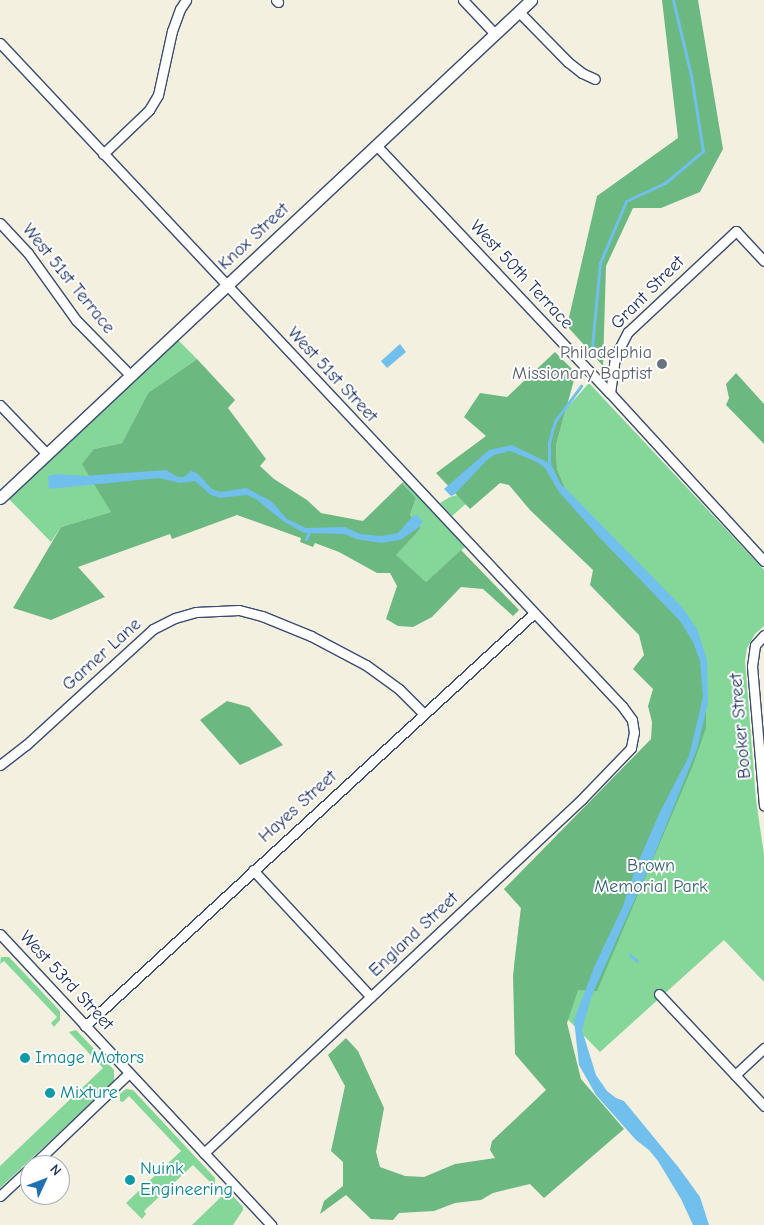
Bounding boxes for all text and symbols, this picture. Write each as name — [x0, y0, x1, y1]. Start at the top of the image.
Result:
street label: Knox Street — [214, 199, 294, 275]
street label: West 50th Terrace — [465, 216, 577, 334]
street label: West 51st Terrace — [17, 220, 119, 338]
street label: Grant Street — [607, 252, 689, 334]
street label: West 51st Street — [282, 323, 382, 427]
place label: Philadelphia Missionary Baptist — [512, 343, 652, 386]
marker: Philadelphia Missionary Baptist — [656, 358, 668, 370]
street label: Garner Lane — [58, 614, 146, 696]
street label: Booker Street — [726, 672, 756, 780]
street label: Hayes Street — [254, 766, 342, 848]
park label: Brown Memorial Park — [594, 856, 708, 899]
street label: England Street — [365, 888, 463, 982]
street label: West 53rd Street — [14, 927, 118, 1035]
place label: Image Motors — [35, 1047, 144, 1069]
marker: Image Motors — [19, 1052, 31, 1064]
place label: Mixture — [60, 1082, 118, 1104]
marker: Mixture — [44, 1087, 56, 1099]
north arrow — [20, 1155, 70, 1205]
place label: Nuink Engineering — [140, 1159, 233, 1202]
text: N — [46, 1161, 65, 1179]
marker: Nuink Engineering — [124, 1174, 136, 1186]

